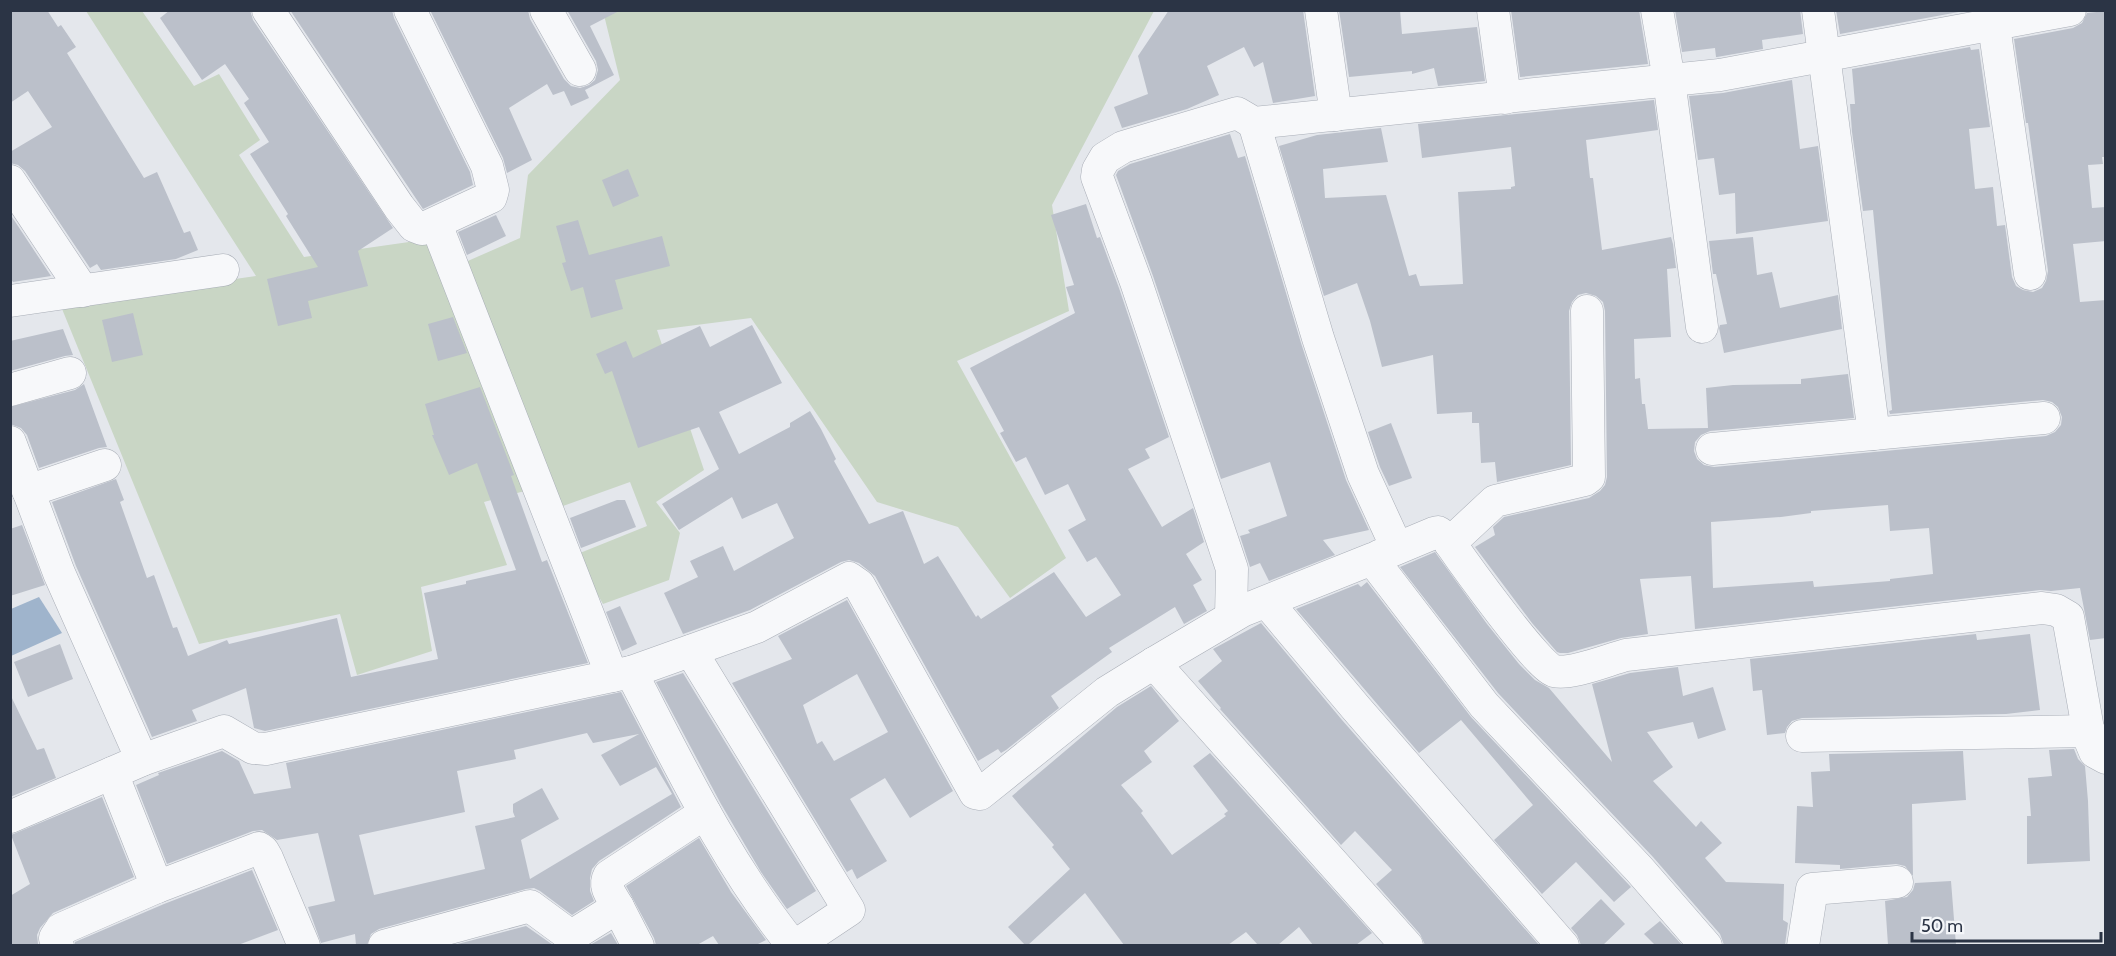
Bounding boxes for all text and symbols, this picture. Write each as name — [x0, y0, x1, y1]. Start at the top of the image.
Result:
scale bar — [1912, 905, 2101, 943]
text: 50 m — [1921, 915, 1963, 937]

